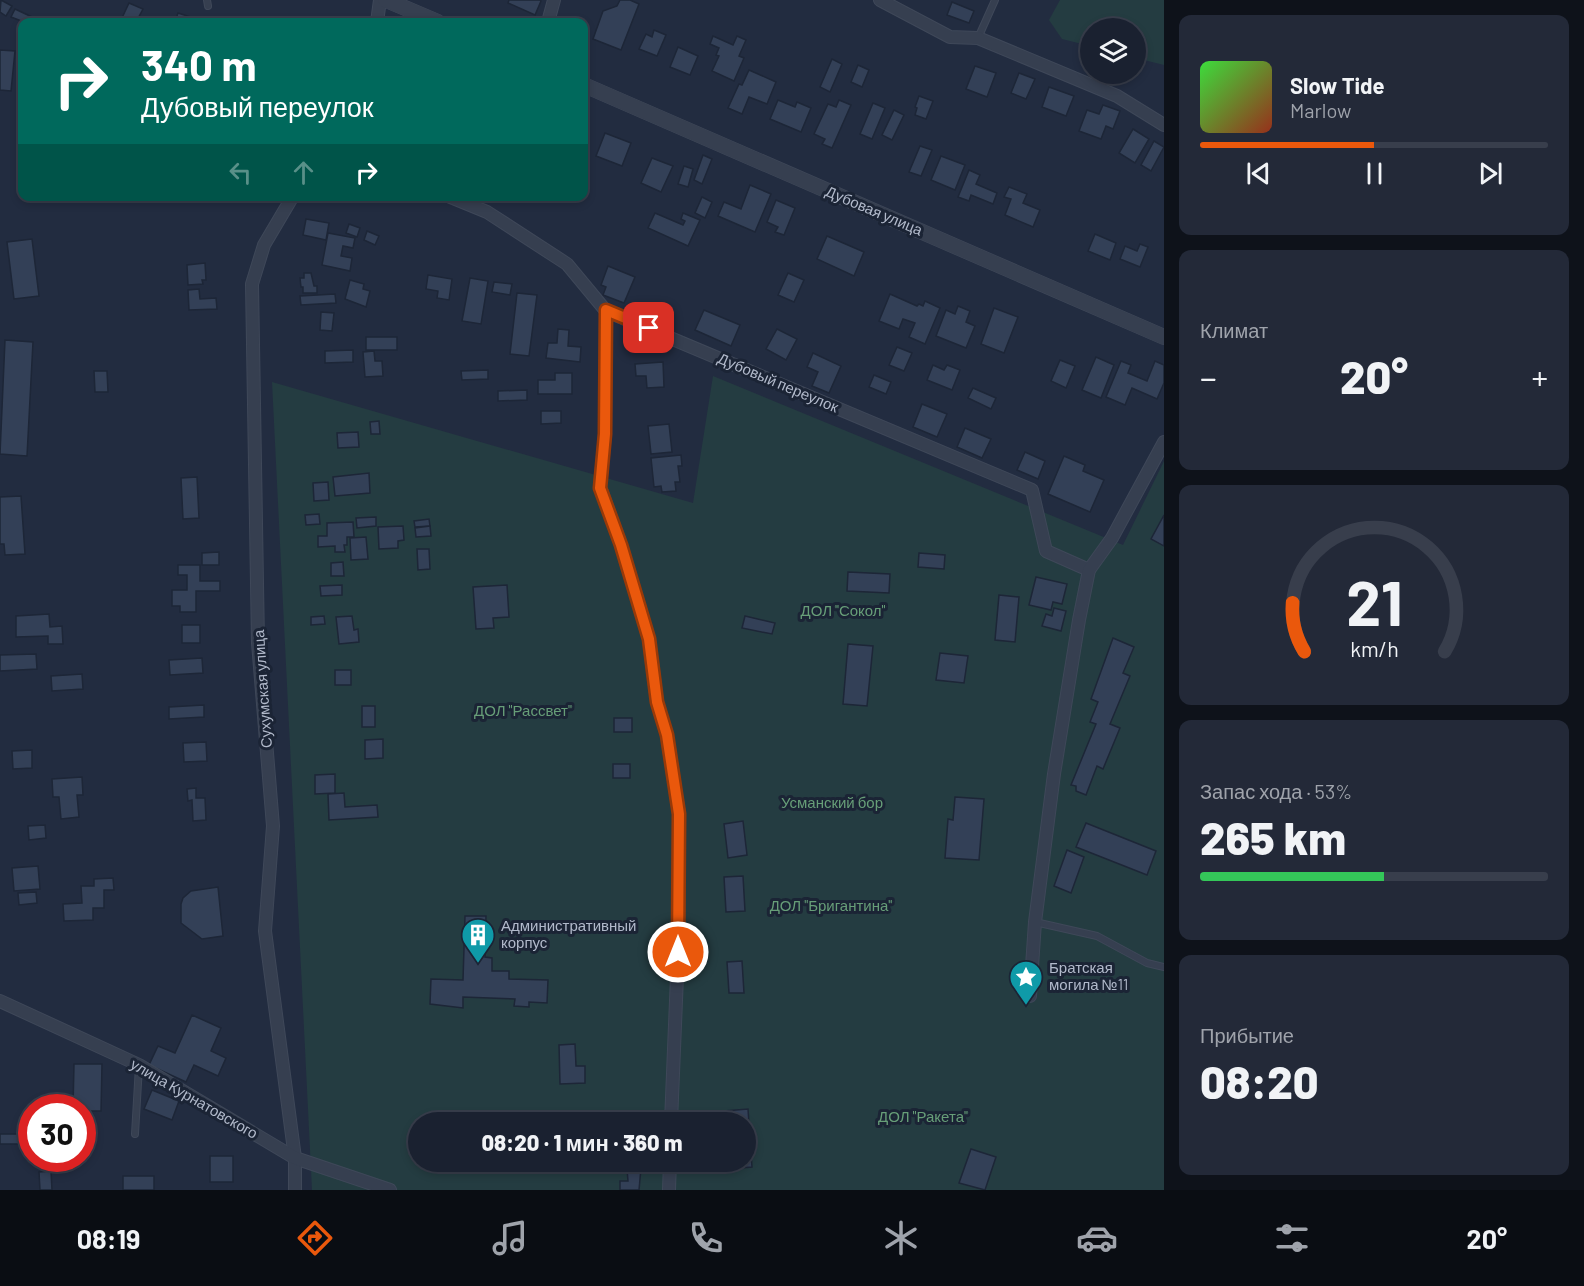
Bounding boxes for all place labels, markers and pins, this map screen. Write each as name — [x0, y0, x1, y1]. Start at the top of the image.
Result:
pin — [623, 302, 674, 353]
place label: Административный корпус — [501, 916, 637, 951]
building icon: Административный корпус — [460, 917, 496, 964]
place label: Братская могила №11 — [1049, 958, 1128, 993]
place icon: Братская могила №11 — [1008, 959, 1044, 1006]

